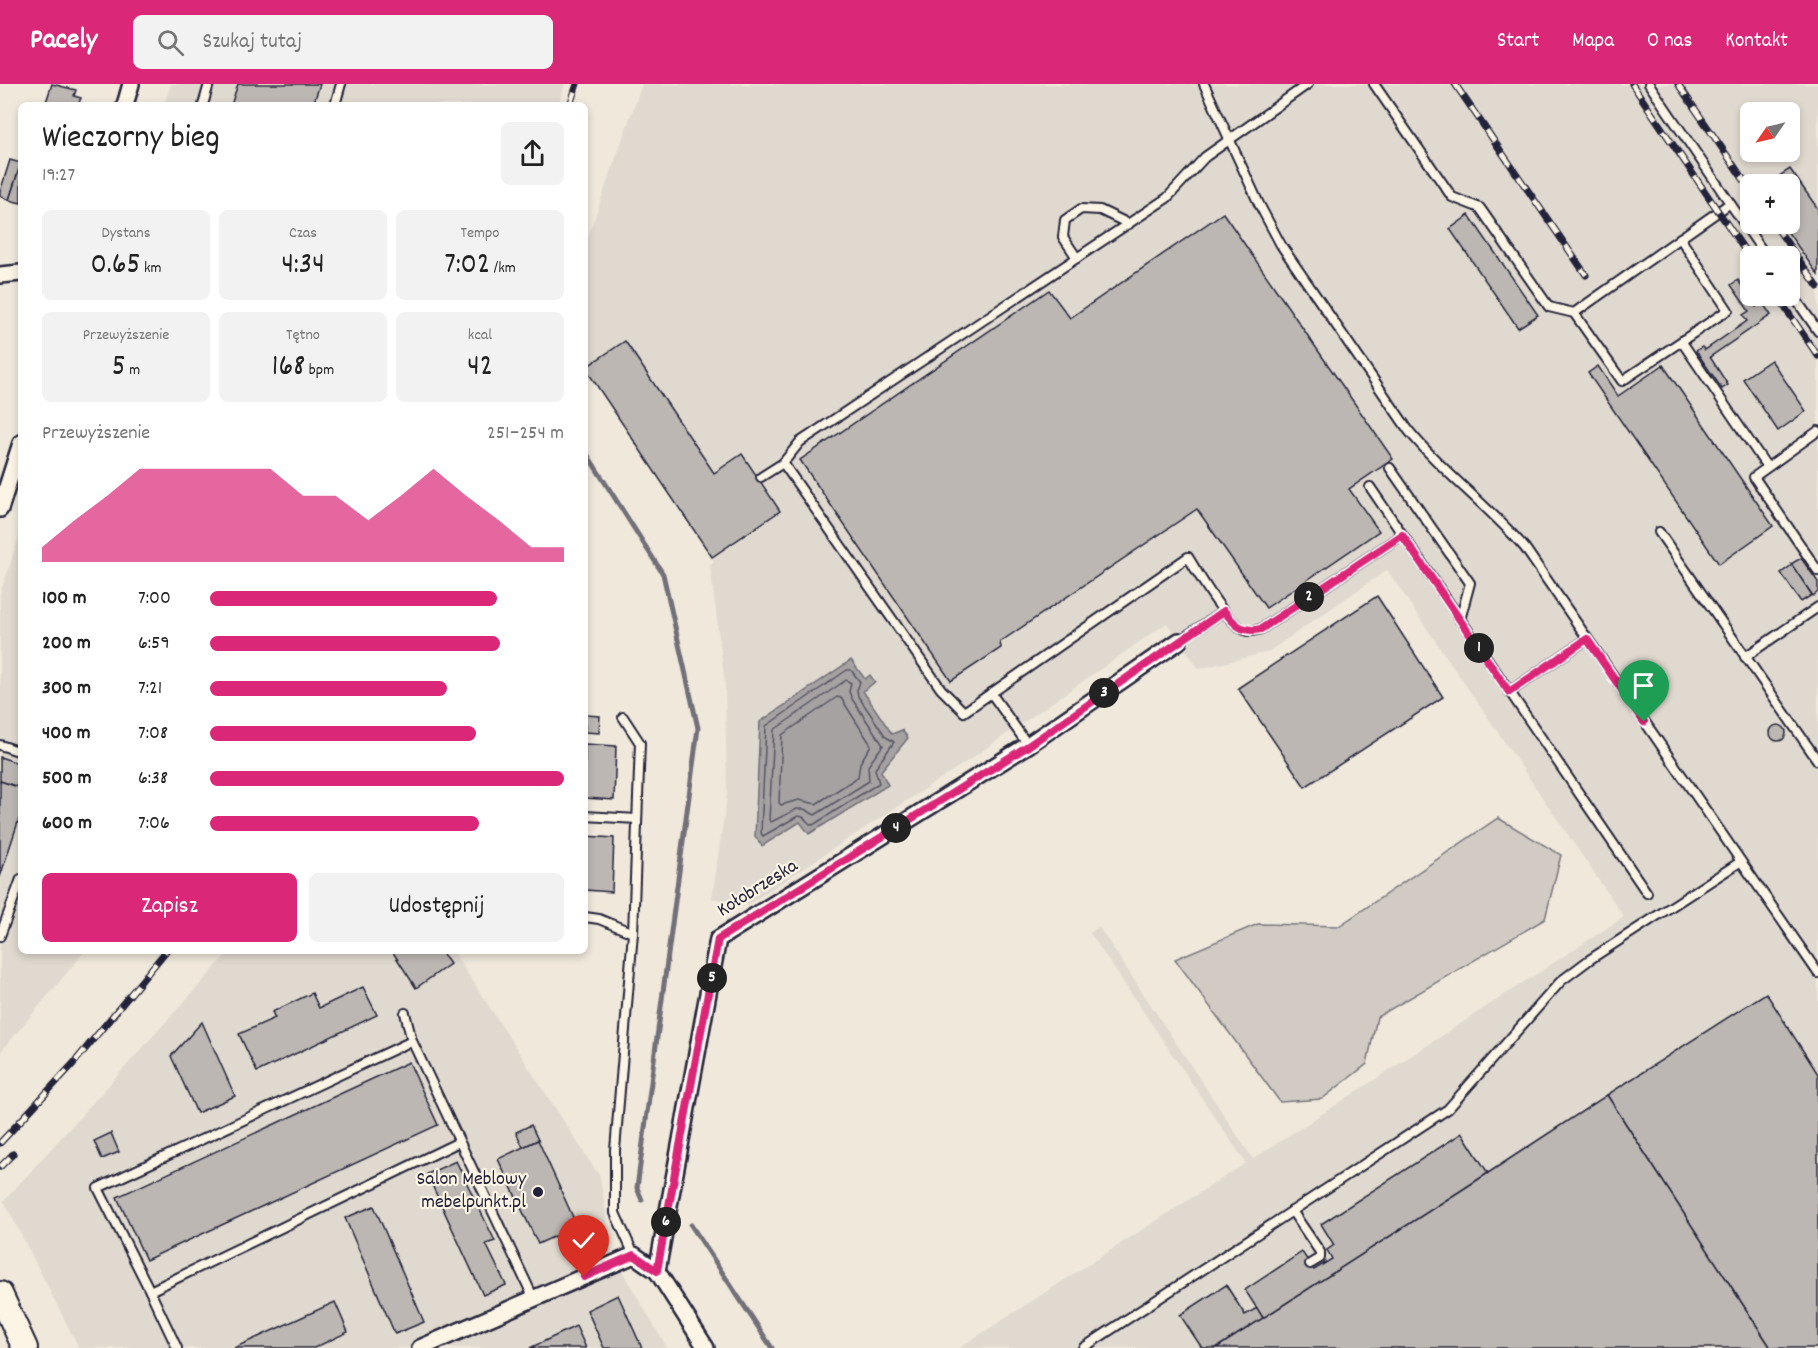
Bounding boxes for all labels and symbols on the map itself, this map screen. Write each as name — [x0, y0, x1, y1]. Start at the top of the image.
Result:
north arrow — [1740, 102, 1800, 162]
pin: 2 — [1294, 582, 1324, 612]
pin: 1 — [1464, 633, 1494, 663]
pin — [1618, 660, 1669, 722]
pin: 3 — [1089, 678, 1119, 708]
pin: 4 — [881, 813, 911, 843]
street label: Kołobrzeska — [712, 853, 804, 925]
pin: 5 — [697, 963, 727, 993]
place label: Salon Meblowy mebelpunkt.pl — [417, 1166, 527, 1217]
marker: Salon Meblowy mebelpunkt.pl — [531, 1185, 545, 1199]
pin: 6 — [651, 1207, 681, 1237]
pin — [558, 1215, 609, 1277]

